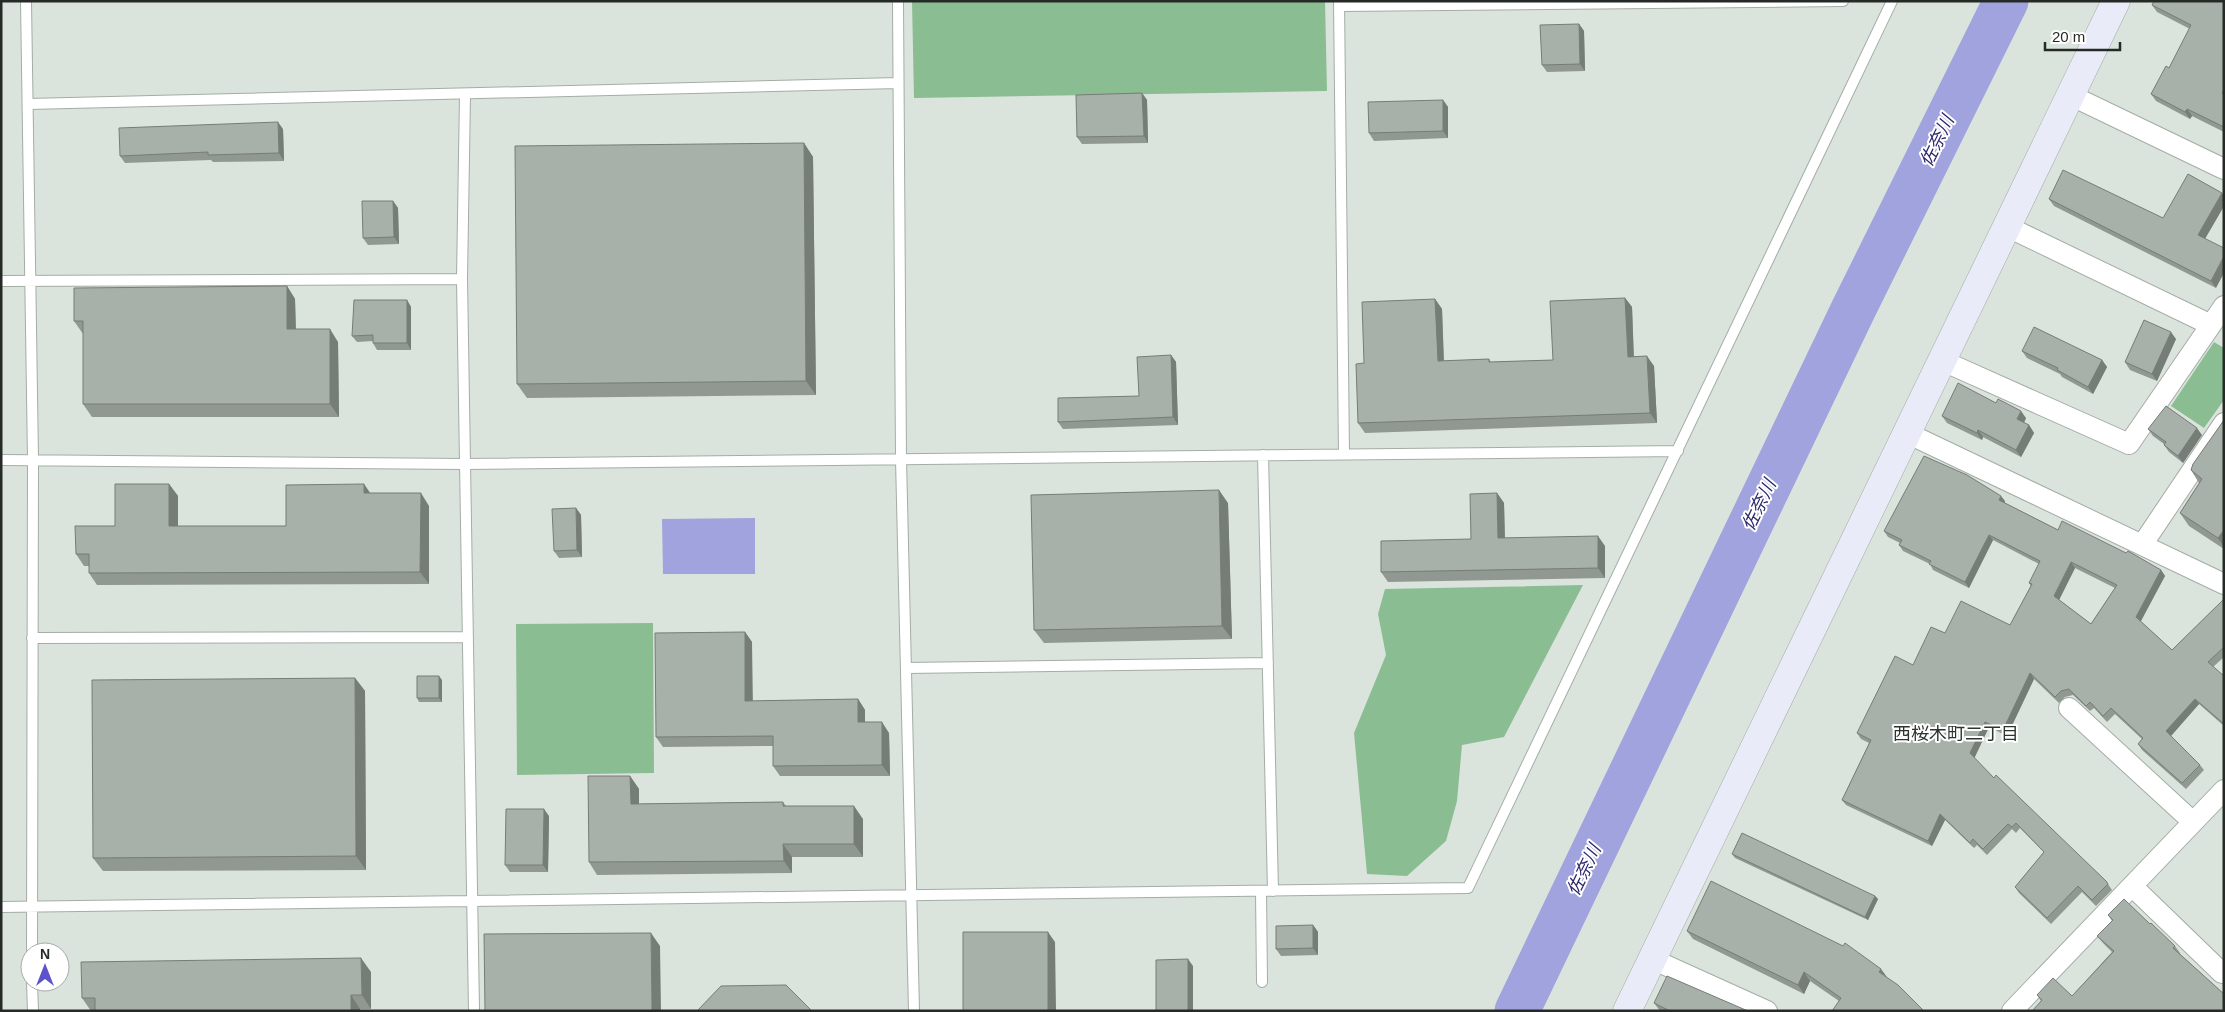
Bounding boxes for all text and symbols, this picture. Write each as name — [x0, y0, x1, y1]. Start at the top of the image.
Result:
scale bar — [2045, 20, 2120, 52]
text: 20 m — [2052, 28, 2085, 45]
water label: 佐奈川 — [1916, 111, 1959, 170]
water label: 佐奈川 — [1738, 475, 1781, 534]
district label: 西桜木町二丁目 — [1893, 724, 2019, 744]
water label: 佐奈川 — [1563, 840, 1606, 899]
north arrow — [20, 942, 70, 992]
text: N — [40, 946, 50, 962]

